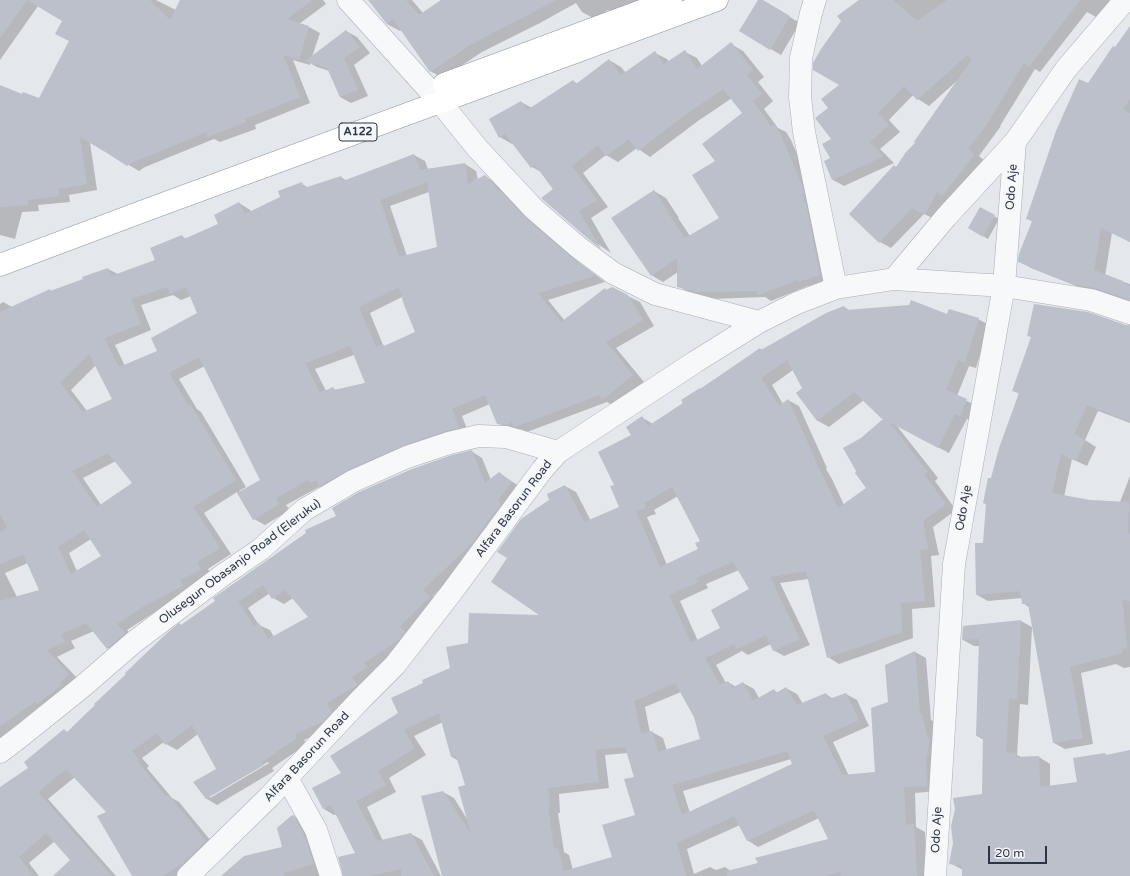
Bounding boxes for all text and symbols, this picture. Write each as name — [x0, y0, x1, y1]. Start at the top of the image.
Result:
road number: A122 — [339, 123, 377, 141]
street label: Odo Aje — [1003, 163, 1021, 211]
street label: Alfara Basorun Road — [473, 458, 555, 560]
street label: Odo Aje — [953, 484, 975, 532]
street label: Olusegun Obasanjo Road (Eleruku) — [156, 496, 324, 628]
street label: Alfara Basorun Road — [261, 709, 353, 805]
street label: Odo Aje — [929, 807, 945, 853]
scale bar — [990, 838, 1049, 864]
text: 20 m — [995, 846, 1024, 860]

